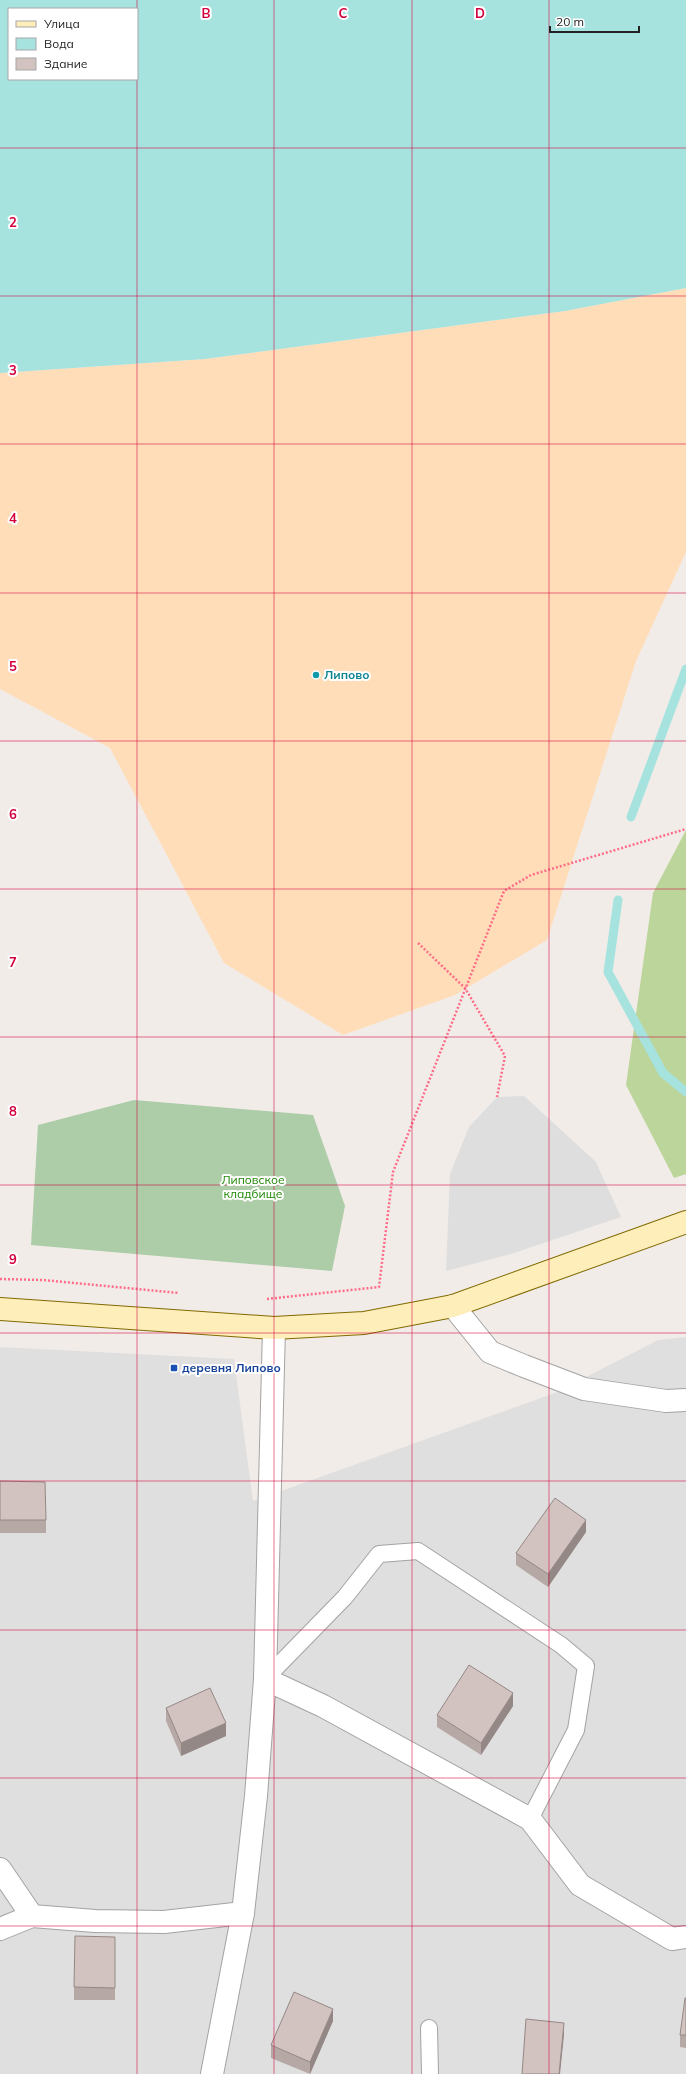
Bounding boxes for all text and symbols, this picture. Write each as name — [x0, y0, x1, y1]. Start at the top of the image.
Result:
text: B — [202, 5, 211, 21]
text: C — [339, 5, 348, 21]
text: D — [475, 5, 485, 21]
legend — [8, 8, 138, 80]
scale bar — [550, 8, 639, 34]
text: 20 m — [556, 14, 584, 29]
text: Улица — [43, 16, 80, 31]
text: Вода — [44, 36, 74, 51]
text: Здание — [44, 56, 88, 71]
text: 2 — [9, 214, 17, 230]
text: 3 — [9, 362, 17, 378]
text: 4 — [9, 510, 17, 526]
text: 5 — [9, 658, 17, 674]
place label: Липово — [324, 667, 370, 682]
marker: Липово — [311, 670, 321, 680]
text: 6 — [9, 806, 17, 822]
text: 7 — [9, 954, 17, 970]
text: 8 — [9, 1103, 17, 1119]
park label: Липовское кладбище — [221, 1172, 285, 1201]
text: 9 — [9, 1251, 17, 1267]
place label: деревня Липово — [182, 1360, 281, 1375]
marker: деревня Липово — [169, 1363, 179, 1373]

